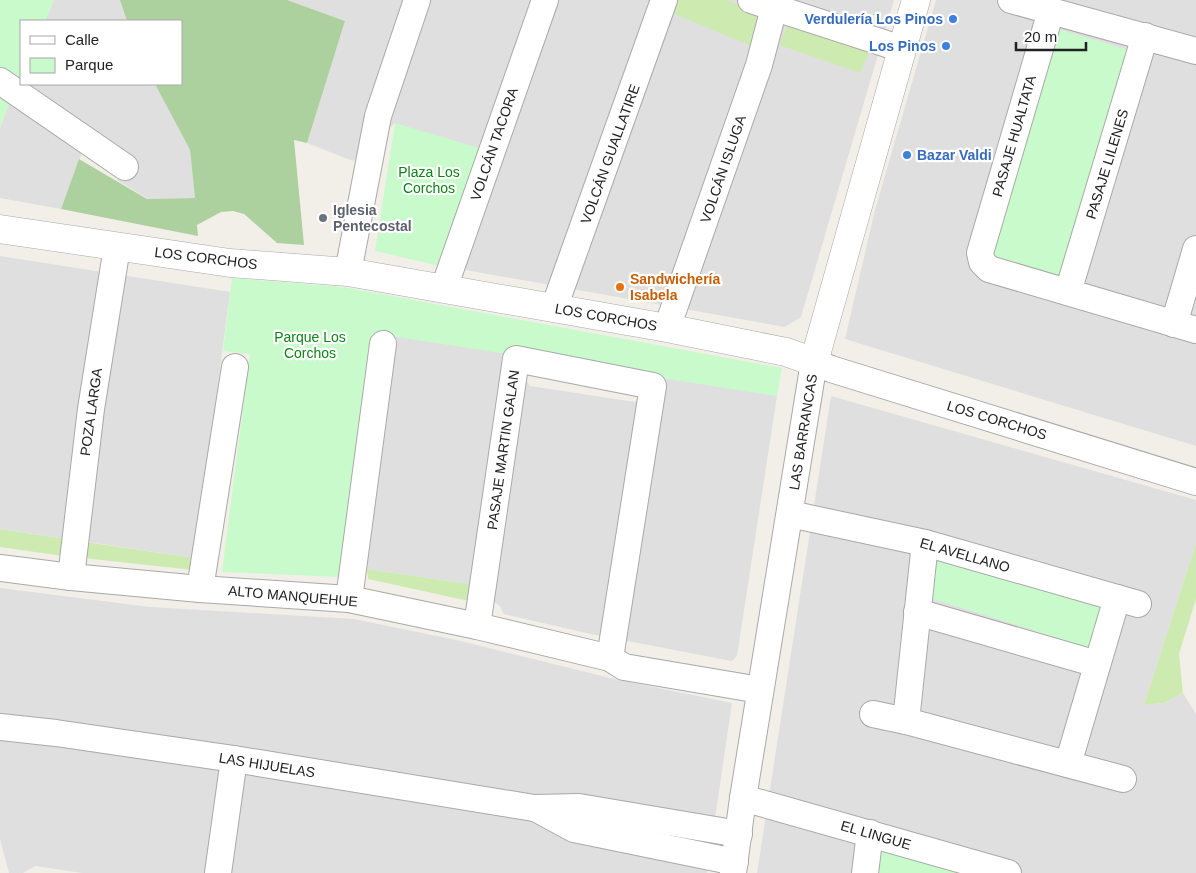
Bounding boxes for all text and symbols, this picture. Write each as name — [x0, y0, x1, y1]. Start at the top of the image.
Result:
place label: Verdulería Los Pinos — [805, 11, 943, 27]
marker: Verdulería Los Pinos — [947, 13, 959, 25]
legend — [20, 20, 182, 85]
scale bar — [1016, 20, 1086, 52]
text: 20 m — [1024, 28, 1057, 45]
text: Calle — [65, 31, 99, 48]
place label: Los Pinos — [869, 38, 936, 54]
marker: Los Pinos — [940, 40, 952, 52]
text: Parque — [65, 56, 113, 73]
street label: PASAJE HUALTATA — [989, 73, 1039, 199]
street label: VOLCÁN GUALLATIRE — [577, 82, 643, 226]
street label: VOLCÁN TACORA — [467, 85, 521, 203]
street label: PASAJE LILENES — [1083, 107, 1131, 221]
street label: VOLCÁN ISLUGA — [697, 112, 749, 225]
place label: Bazar Valdi — [917, 147, 992, 163]
marker: Bazar Valdi — [901, 149, 913, 161]
park label: Plaza Los Corchos — [398, 164, 460, 196]
place label: Iglesia Pentecostal — [333, 202, 412, 234]
marker: Iglesia Pentecostal — [317, 212, 329, 224]
street label: LOS CORCHOS — [154, 244, 258, 272]
place label: Sandwichería Isabela — [630, 271, 720, 303]
marker: Sandwichería Isabela — [614, 281, 626, 293]
street label: LOS CORCHOS — [554, 300, 658, 334]
park label: Parque Los Corchos — [274, 329, 346, 361]
street label: POZA LARGA — [77, 366, 105, 457]
street label: PASAJE MARTIN GALAN — [484, 369, 522, 531]
street label: LAS BARRANCAS — [786, 373, 820, 491]
street label: LOS CORCHOS — [945, 397, 1049, 443]
street label: EL AVELLANO — [918, 535, 1012, 575]
street label: ALTO MANQUEHUE — [227, 582, 359, 610]
street label: LAS HIJUELAS — [218, 749, 316, 781]
street label: EL LINGUE — [839, 817, 913, 853]

